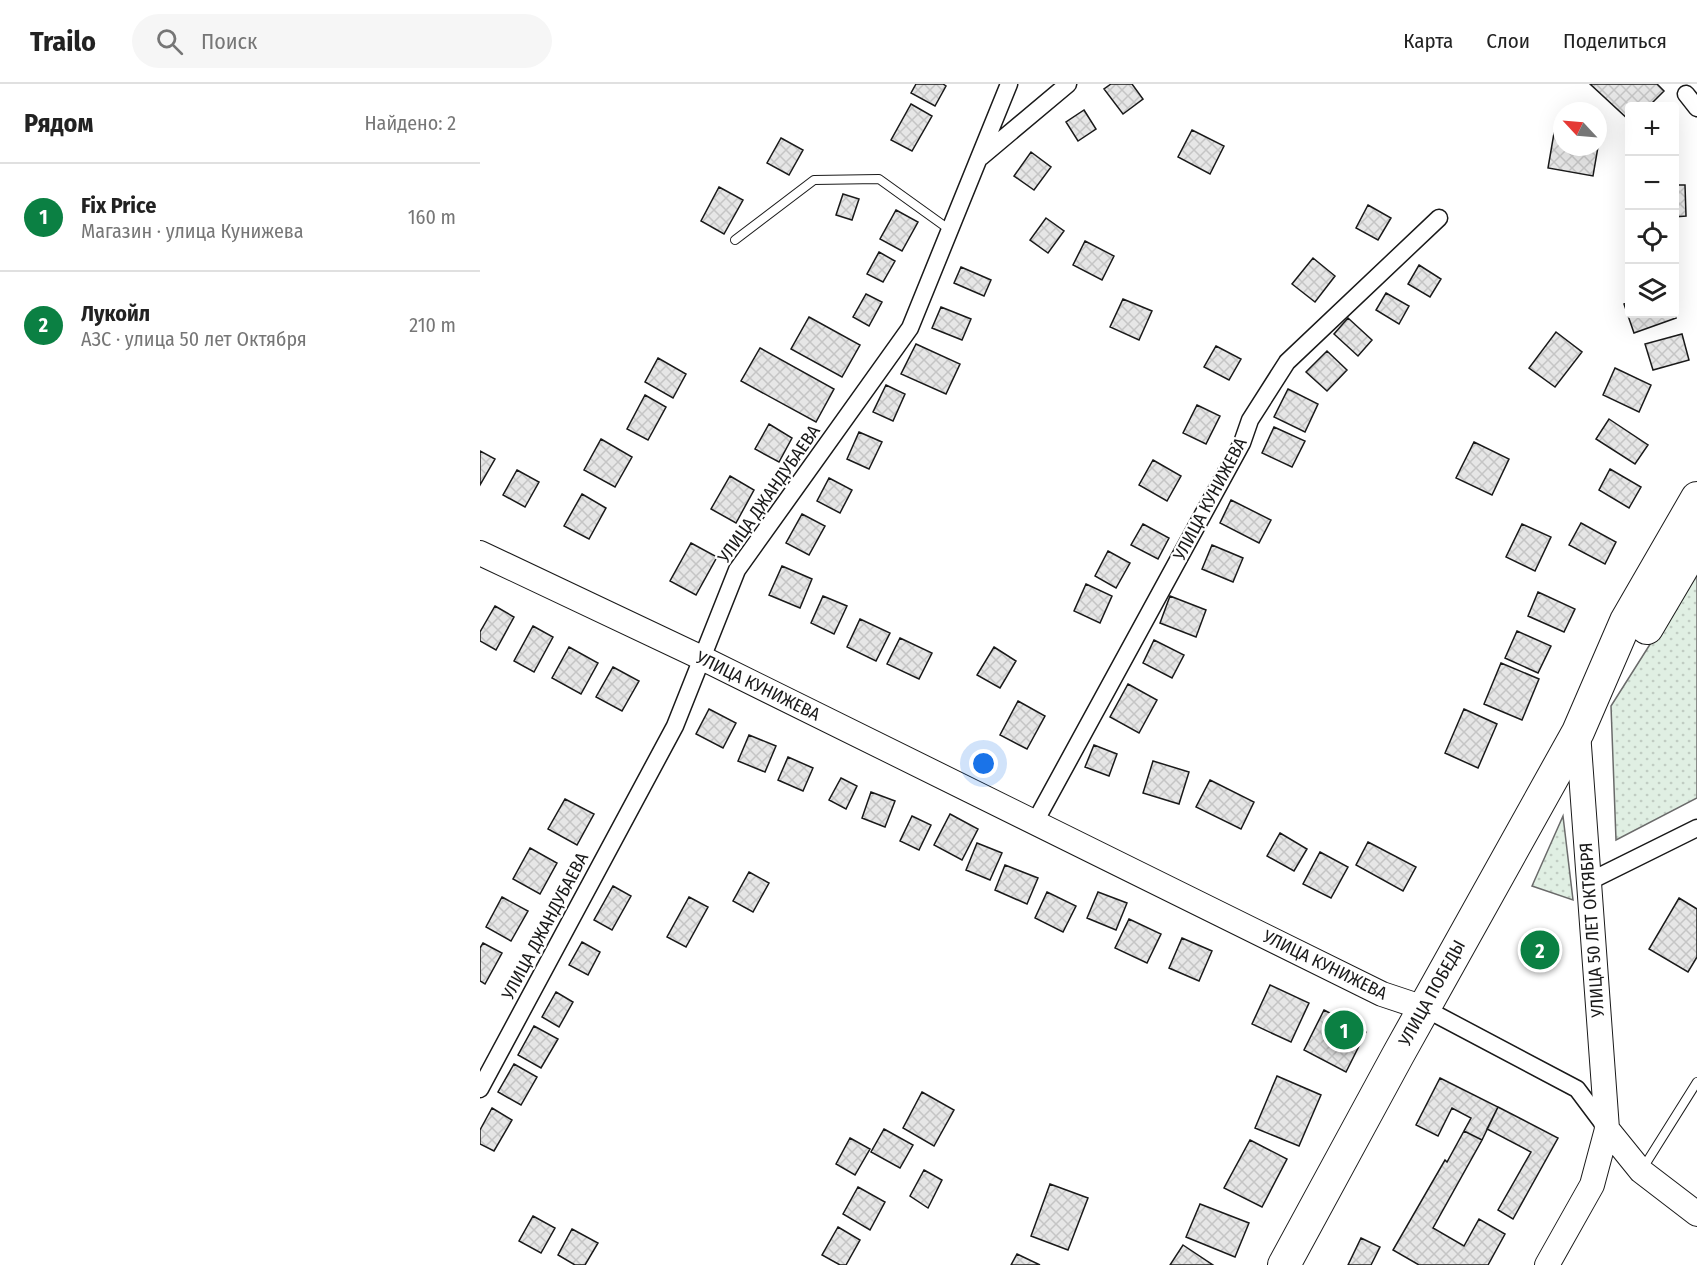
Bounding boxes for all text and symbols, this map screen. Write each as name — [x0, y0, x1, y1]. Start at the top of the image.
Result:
search box — [132, 14, 552, 68]
text: Trailo — [30, 25, 96, 58]
icon: search — [153, 25, 186, 58]
text: Поиск — [201, 28, 257, 55]
text: Карта — [1403, 28, 1453, 54]
text: Слои — [1486, 28, 1530, 54]
text: Поделиться — [1563, 28, 1667, 54]
north arrow — [1553, 102, 1607, 156]
map controls — [1625, 102, 1679, 318]
button: + — [1625, 102, 1679, 156]
text: Рядом — [24, 108, 93, 139]
text: Найдено: 2 — [364, 111, 456, 135]
button: − — [1625, 156, 1679, 210]
text: Fix Price — [81, 192, 156, 219]
text: 1 — [39, 205, 48, 229]
text: 160 m — [408, 205, 456, 229]
button: locate — [1625, 210, 1679, 264]
text: Магазин · улица Кунижева — [81, 219, 304, 243]
button: layers — [1625, 264, 1679, 318]
text: Лукойл — [81, 300, 150, 327]
text: 2 — [39, 313, 48, 337]
text: 210 m — [409, 313, 456, 337]
text: АЗС · улица 50 лет Октября — [81, 327, 307, 351]
street label: УЛИЦА ДЖАНДУБАЕВА — [713, 420, 825, 568]
street label: УЛИЦА КУНИЖЕВА — [1168, 433, 1252, 565]
street label: УЛИЦА КУНИЖЕВА — [691, 646, 824, 726]
your location — [969, 749, 998, 778]
street label: УЛИЦА 50 ЛЕТ ОКТЯБРЯ — [1575, 842, 1609, 1019]
street label: УЛИЦА ДЖАНДУБАЕВА — [496, 848, 593, 1004]
street label: УЛИЦА КУНИЖЕВА — [1258, 925, 1391, 1005]
pin: 2 — [1520, 928, 1560, 972]
street label: УЛИЦА ПОБЕДЫ — [1393, 936, 1470, 1051]
pin: 1 — [1324, 1008, 1364, 1052]

